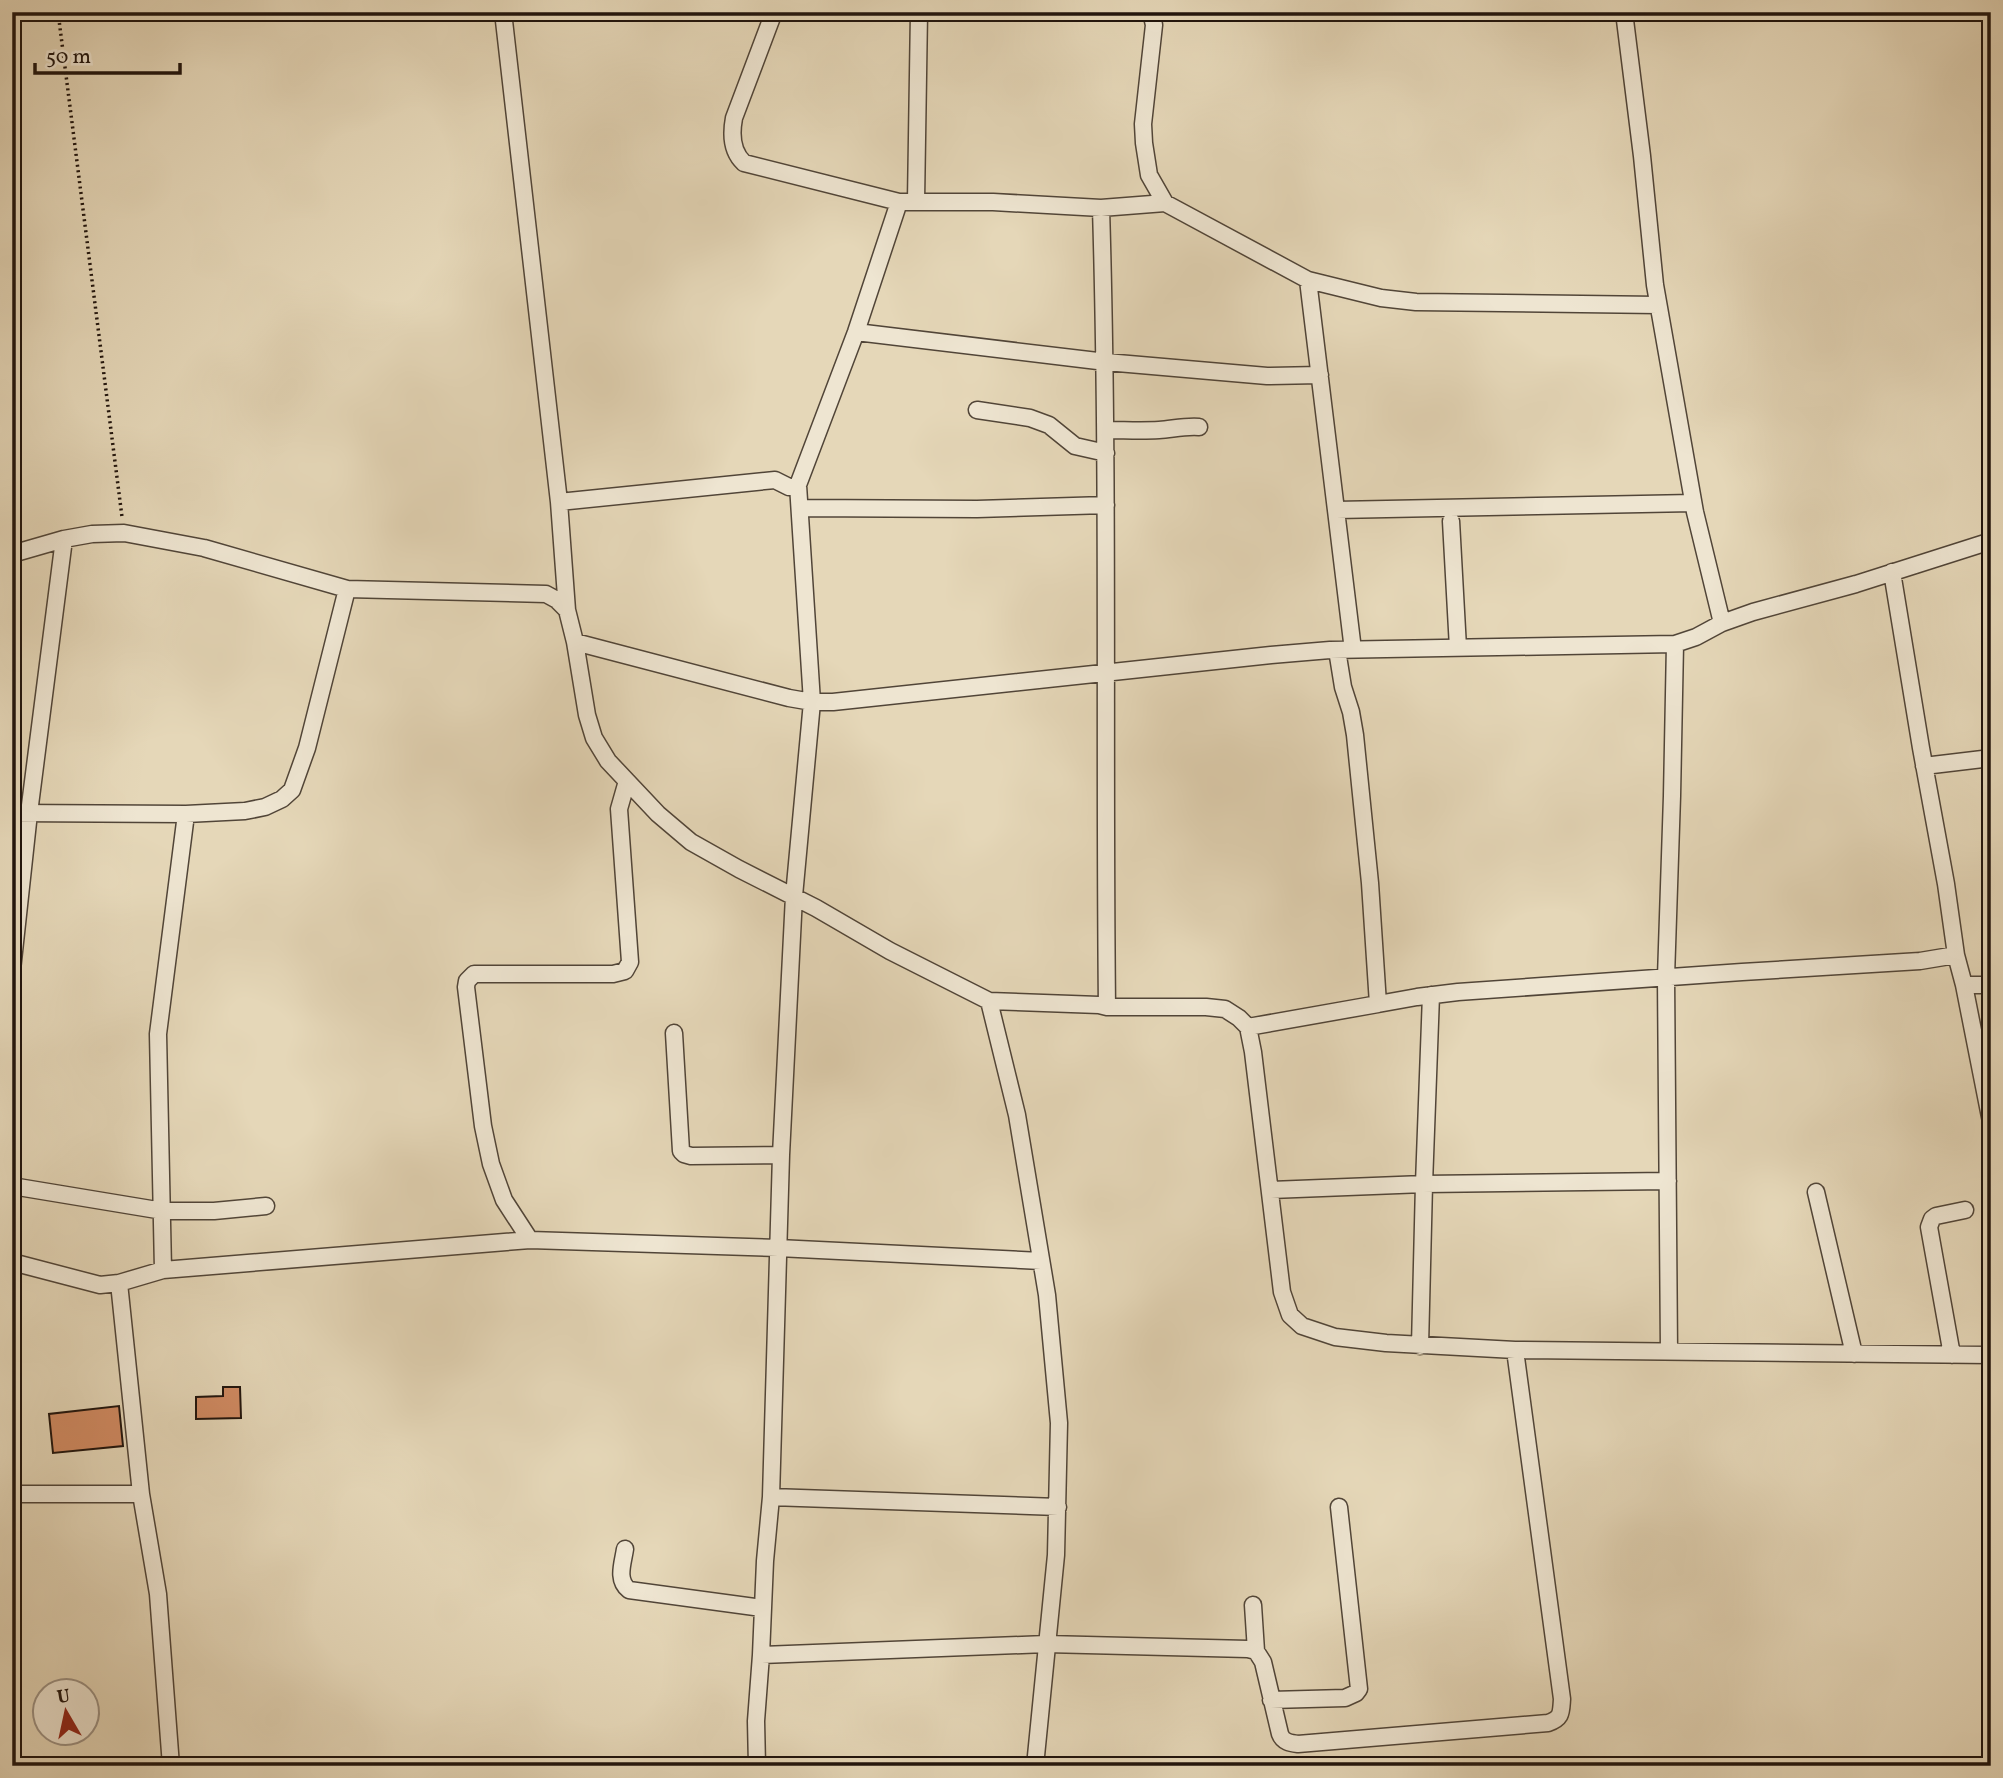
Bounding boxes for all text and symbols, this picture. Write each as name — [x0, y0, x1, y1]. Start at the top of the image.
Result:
scale bar — [35, 32, 180, 76]
text: 50 m — [46, 43, 91, 72]
north arrow — [32, 1676, 102, 1746]
text: U — [55, 1683, 72, 1711]

